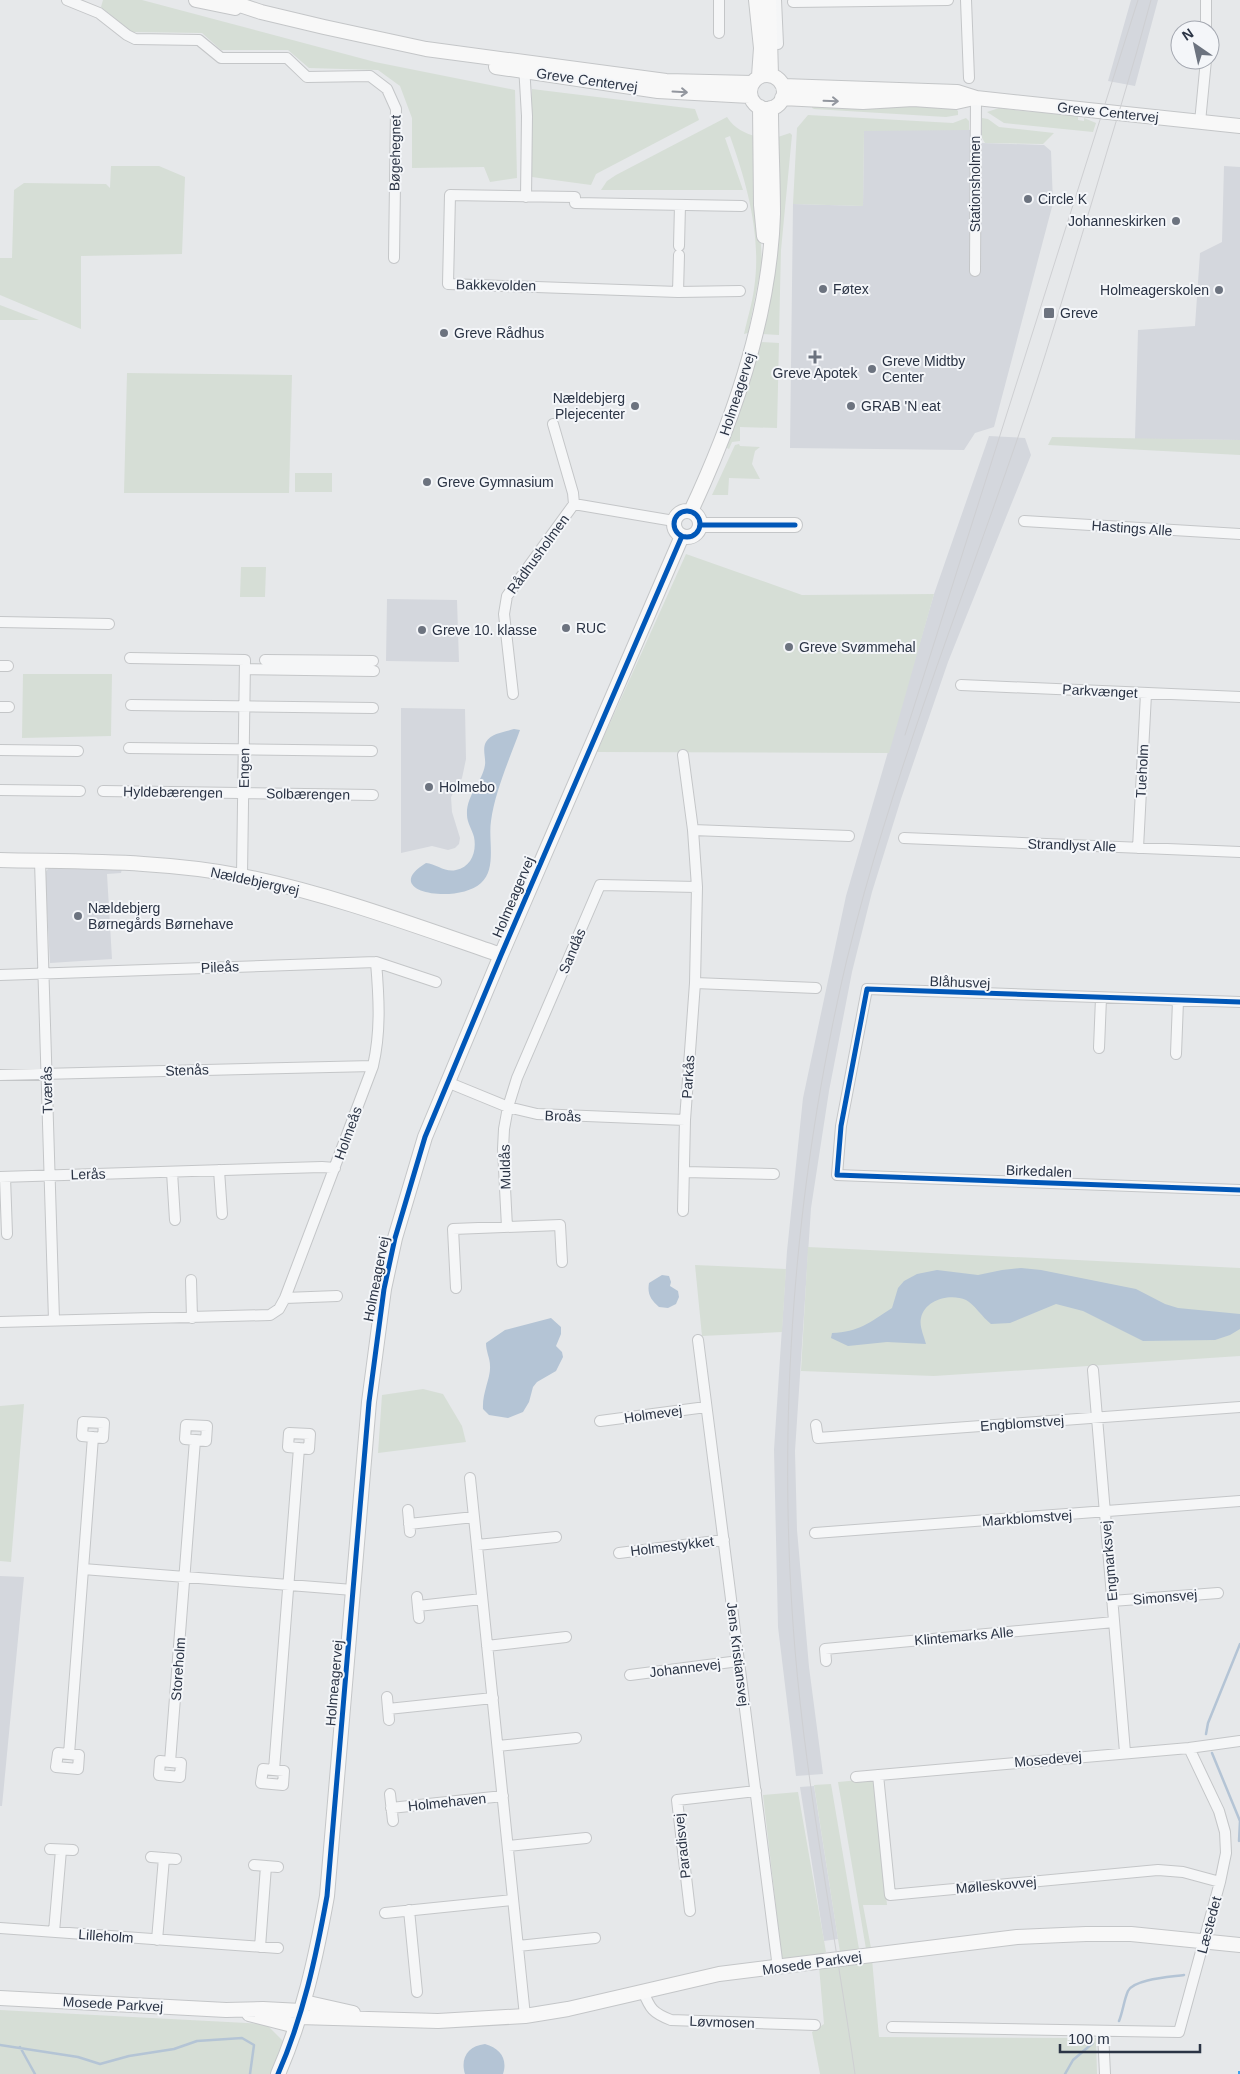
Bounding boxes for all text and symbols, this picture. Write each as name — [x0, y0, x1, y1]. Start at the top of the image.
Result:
north arrow — [1170, 20, 1220, 70]
text: N — [1179, 25, 1196, 44]
street label: Greve Centervej — [535, 65, 639, 95]
one-way arrow — [672, 88, 688, 97]
one-way arrow — [823, 96, 839, 105]
street label: Greve Centervej — [1056, 99, 1160, 125]
street label: Bøgehegnet — [386, 115, 404, 191]
street label: Stationsholmen — [967, 136, 983, 232]
place label: Circle K — [1038, 191, 1088, 207]
marker: Circle K — [1022, 193, 1034, 205]
place label: Johanneskirken — [1068, 213, 1166, 229]
marker: Johanneskirken — [1170, 215, 1182, 227]
street label: Bakkevolden — [456, 276, 536, 294]
place label: Føtex — [833, 281, 869, 297]
place label: Holmeagerskolen — [1100, 282, 1209, 298]
marker: Føtex — [817, 283, 829, 295]
marker: Holmeagerskolen — [1213, 284, 1225, 296]
place label: Greve — [1060, 305, 1098, 321]
marker: Greve — [1042, 306, 1056, 320]
place label: Greve Rådhus — [454, 325, 544, 341]
marker: Greve Rådhus — [438, 327, 450, 339]
street label: Holmeagervej — [716, 350, 758, 438]
marker: Greve Apotek — [809, 351, 821, 363]
place label: Greve Midtby Center — [882, 353, 965, 385]
marker: Greve Midtby Center — [866, 363, 878, 375]
place label: Greve Apotek — [773, 365, 858, 381]
place label: Nældebjerg Plejecenter — [553, 390, 625, 422]
place label: GRAB 'N eat — [861, 398, 941, 414]
marker: Nældebjerg Plejecenter — [629, 400, 641, 412]
marker: GRAB 'N eat — [845, 400, 857, 412]
place label: Greve Gymnasium — [437, 474, 554, 490]
marker: Greve Gymnasium — [421, 476, 433, 488]
street label: Rådhusholmen — [504, 511, 572, 597]
street label: Hastings Alle — [1091, 517, 1173, 539]
place label: RUC — [576, 620, 606, 636]
place label: Greve 10. klasse — [432, 622, 537, 638]
marker: RUC — [560, 622, 572, 634]
marker: Greve 10. klasse — [416, 624, 428, 636]
place label: Greve Svømmehal — [799, 639, 916, 655]
marker: Greve Svømmehal — [783, 641, 795, 653]
street label: Parkvænget — [1062, 681, 1138, 701]
street label: Tueholm — [1133, 744, 1151, 798]
street label: Engen — [236, 748, 252, 788]
place label: Holmebo — [439, 779, 495, 795]
marker: Holmebo — [423, 781, 435, 793]
street label: Hyldebærengen — [123, 783, 223, 801]
street label: Solbærengen — [266, 785, 350, 803]
street label: Strandlyst Alle — [1027, 835, 1117, 855]
street label: Holmeagervej — [489, 854, 537, 940]
street label: Nældebjergvej — [209, 864, 301, 898]
place label: Nældebjerg Børnegårds Børnehave — [88, 900, 234, 932]
marker: Nældebjerg Børnegårds Børnehave — [72, 910, 84, 922]
street label: Sandås — [555, 926, 589, 976]
street label: Pileås — [201, 958, 239, 976]
street label: Blåhusvej — [929, 973, 991, 991]
street label: Parkås — [678, 1055, 698, 1099]
street label: Stenås — [165, 1061, 209, 1079]
street label: Tværås — [39, 1066, 55, 1114]
street label: Holmeås — [331, 1104, 365, 1162]
street label: Broås — [544, 1107, 582, 1125]
street label: Muldås — [497, 1144, 513, 1190]
street label: Birkedalen — [1006, 1162, 1072, 1180]
street label: Lerås — [70, 1165, 106, 1183]
street label: Holmeagervej — [360, 1235, 392, 1323]
street label: Holmevej — [623, 1402, 683, 1426]
street label: Engblomstvej — [980, 1412, 1064, 1434]
street label: Markblomstvej — [981, 1507, 1073, 1529]
street label: Engmarksvej — [1098, 1520, 1120, 1602]
street label: Holmestykket — [629, 1533, 715, 1559]
street label: Simonsvej — [1132, 1586, 1198, 1608]
street label: Jens Kristiansvej — [724, 1601, 752, 1707]
street label: Klintemarks Alle — [914, 1624, 1015, 1648]
street label: Storeholm — [168, 1637, 188, 1701]
street label: Holmeagervej — [322, 1639, 346, 1727]
street label: Johannevej — [648, 1656, 722, 1680]
street label: Mosedevej — [1014, 1748, 1082, 1770]
street label: Holmehaven — [407, 1790, 487, 1814]
street label: Paradisvej — [671, 1813, 693, 1879]
street label: Mølleskovvej — [955, 1874, 1037, 1896]
street label: Læstedet — [1194, 1895, 1224, 1955]
street label: Lilleholm — [78, 1926, 134, 1946]
street label: Mosede Parkvej — [761, 1948, 863, 1978]
street label: Mosede Parkvej — [62, 1993, 164, 2015]
street label: Løvmosen — [689, 2013, 755, 2031]
scale bar — [1060, 2022, 1200, 2054]
text: 100 m — [1068, 2030, 1110, 2047]

